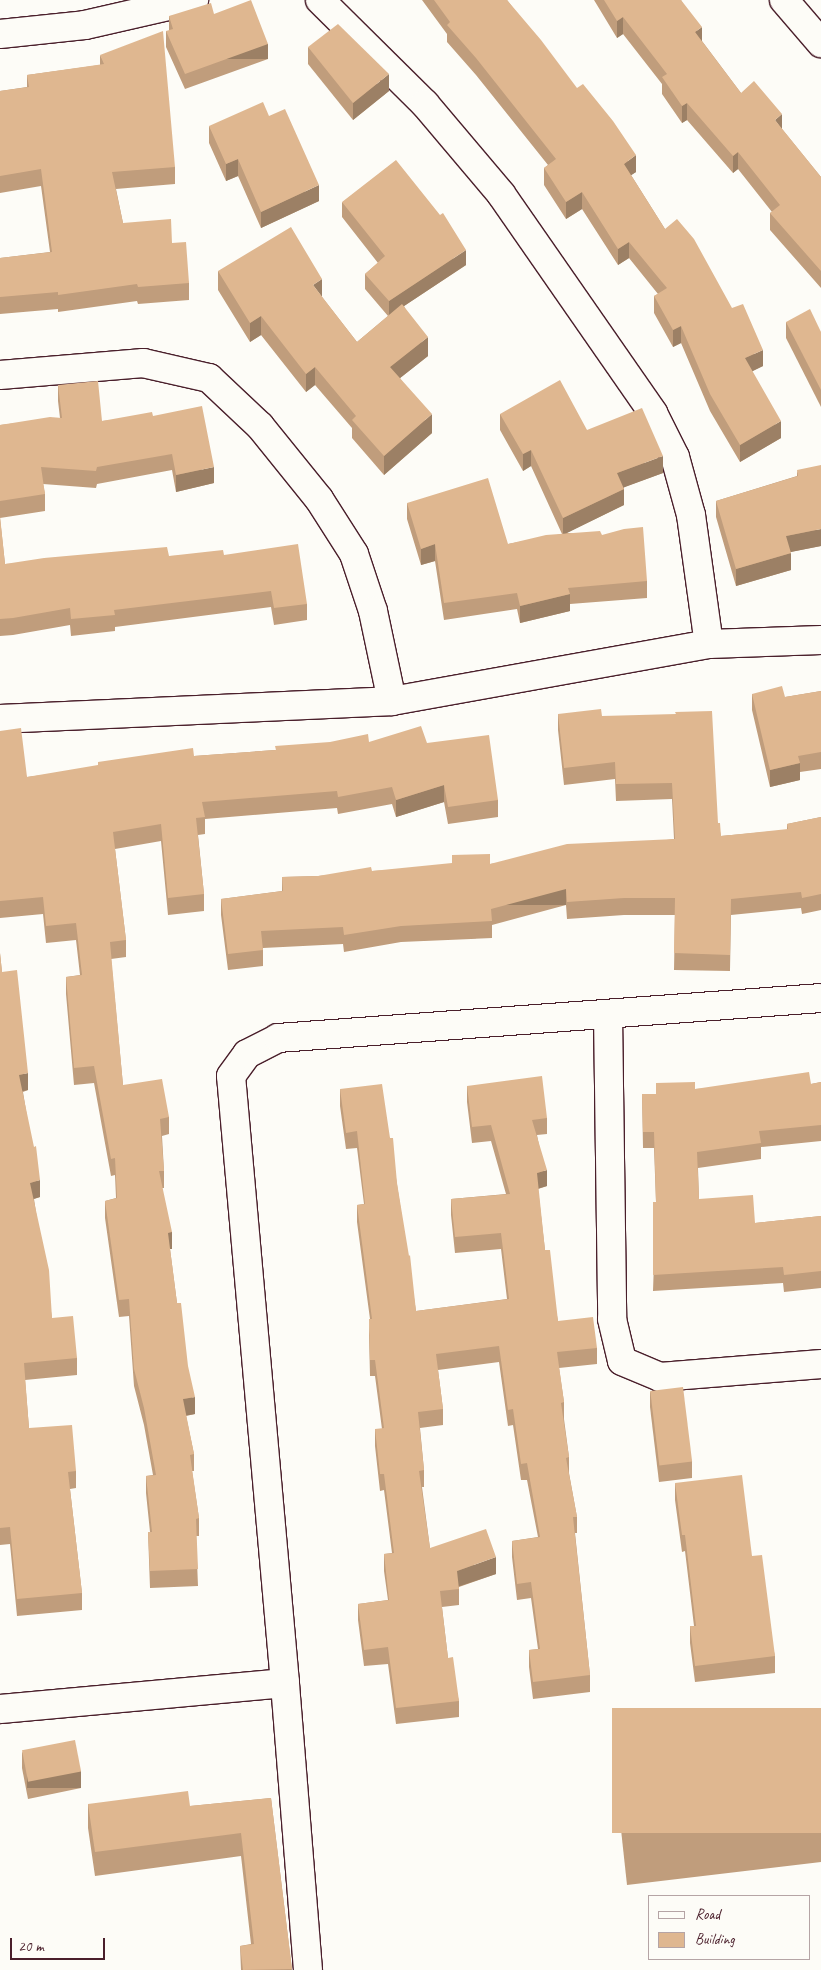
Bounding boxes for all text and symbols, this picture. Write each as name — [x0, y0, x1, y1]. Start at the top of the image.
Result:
legend — [648, 1895, 811, 1960]
text: Road — [695, 1905, 720, 1924]
scale bar — [12, 1928, 108, 1960]
text: Building — [695, 1930, 734, 1949]
text: 20 m — [18, 1937, 44, 1956]

